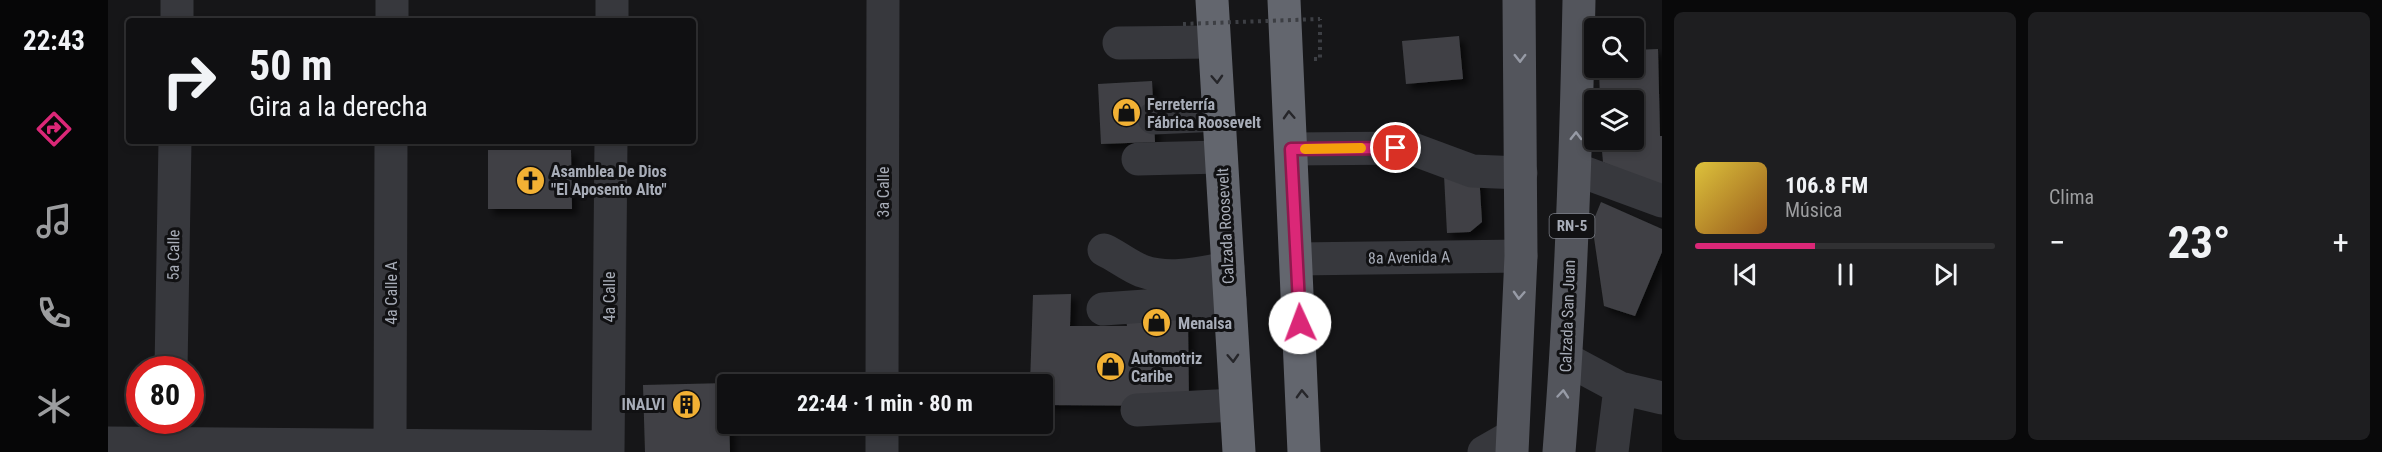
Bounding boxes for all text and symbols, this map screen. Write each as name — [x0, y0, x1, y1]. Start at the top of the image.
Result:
map controls — [1584, 18, 1644, 150]
button: search — [1584, 18, 1644, 78]
text: 22:43 — [23, 25, 85, 57]
text: 50 m — [249, 41, 332, 90]
icon: right — [150, 42, 228, 120]
one-way arrow — [1514, 54, 1526, 63]
one-way arrow — [1210, 75, 1223, 84]
button: layers — [1584, 90, 1644, 150]
text: Gira a la derecha — [249, 91, 428, 123]
place label: Ferreterría Fábrica Roosevelt — [1147, 95, 1261, 132]
shop icon: Ferreterría Fábrica Roosevelt — [1110, 97, 1142, 129]
icon: directions — [33, 108, 75, 150]
one-way arrow — [1283, 110, 1296, 119]
pin — [1370, 122, 1421, 173]
icon: arrive — [1379, 131, 1412, 164]
one-way arrow — [1570, 132, 1582, 141]
place label: Asamblea De Dios "El Aposento Alto" — [551, 162, 667, 199]
church icon: Asamblea De Dios "El Aposento Alto" — [514, 164, 546, 196]
street label: 3a Calle — [874, 167, 893, 217]
street label: Calzada Roosevelt — [1213, 167, 1238, 285]
text: 106.8 FM — [1785, 173, 1868, 198]
text: Clima — [2049, 185, 2094, 209]
text: Música — [1785, 198, 1842, 222]
icon: music — [33, 200, 75, 242]
road number: RN-5 — [1550, 214, 1594, 238]
text: 23° — [2168, 216, 2231, 269]
text: − — [2049, 223, 2066, 262]
text: + — [2333, 223, 2349, 262]
street label: 5a Calle — [164, 229, 183, 281]
street label: 8a Avenida A — [1368, 247, 1450, 268]
icon: previous — [1729, 258, 1762, 291]
icon: pause — [1829, 258, 1862, 291]
icon: next — [1929, 258, 1962, 291]
street label: Calzada San Juan — [1556, 259, 1579, 373]
street label: 4a Calle A — [382, 261, 401, 325]
street label: 4a Calle — [600, 272, 619, 322]
position arrow — [1268, 291, 1332, 355]
one-way arrow — [1512, 291, 1525, 300]
icon: phone — [33, 292, 75, 334]
shop icon: Menalsa — [1141, 307, 1173, 339]
place label: Menalsa — [1178, 314, 1233, 333]
place label: Automotriz Caribe — [1131, 349, 1202, 386]
shop icon: Automotriz Caribe — [1094, 351, 1126, 383]
one-way arrow — [1227, 353, 1240, 362]
speed limit sign: 80 — [126, 356, 204, 434]
icon: climate — [33, 385, 75, 427]
building icon: INALVI — [670, 388, 702, 420]
one-way arrow — [1296, 389, 1309, 398]
one-way arrow — [1557, 389, 1570, 398]
text: 22:44 · 1 min · 80 m — [797, 391, 973, 416]
place label: INALVI — [622, 395, 665, 414]

